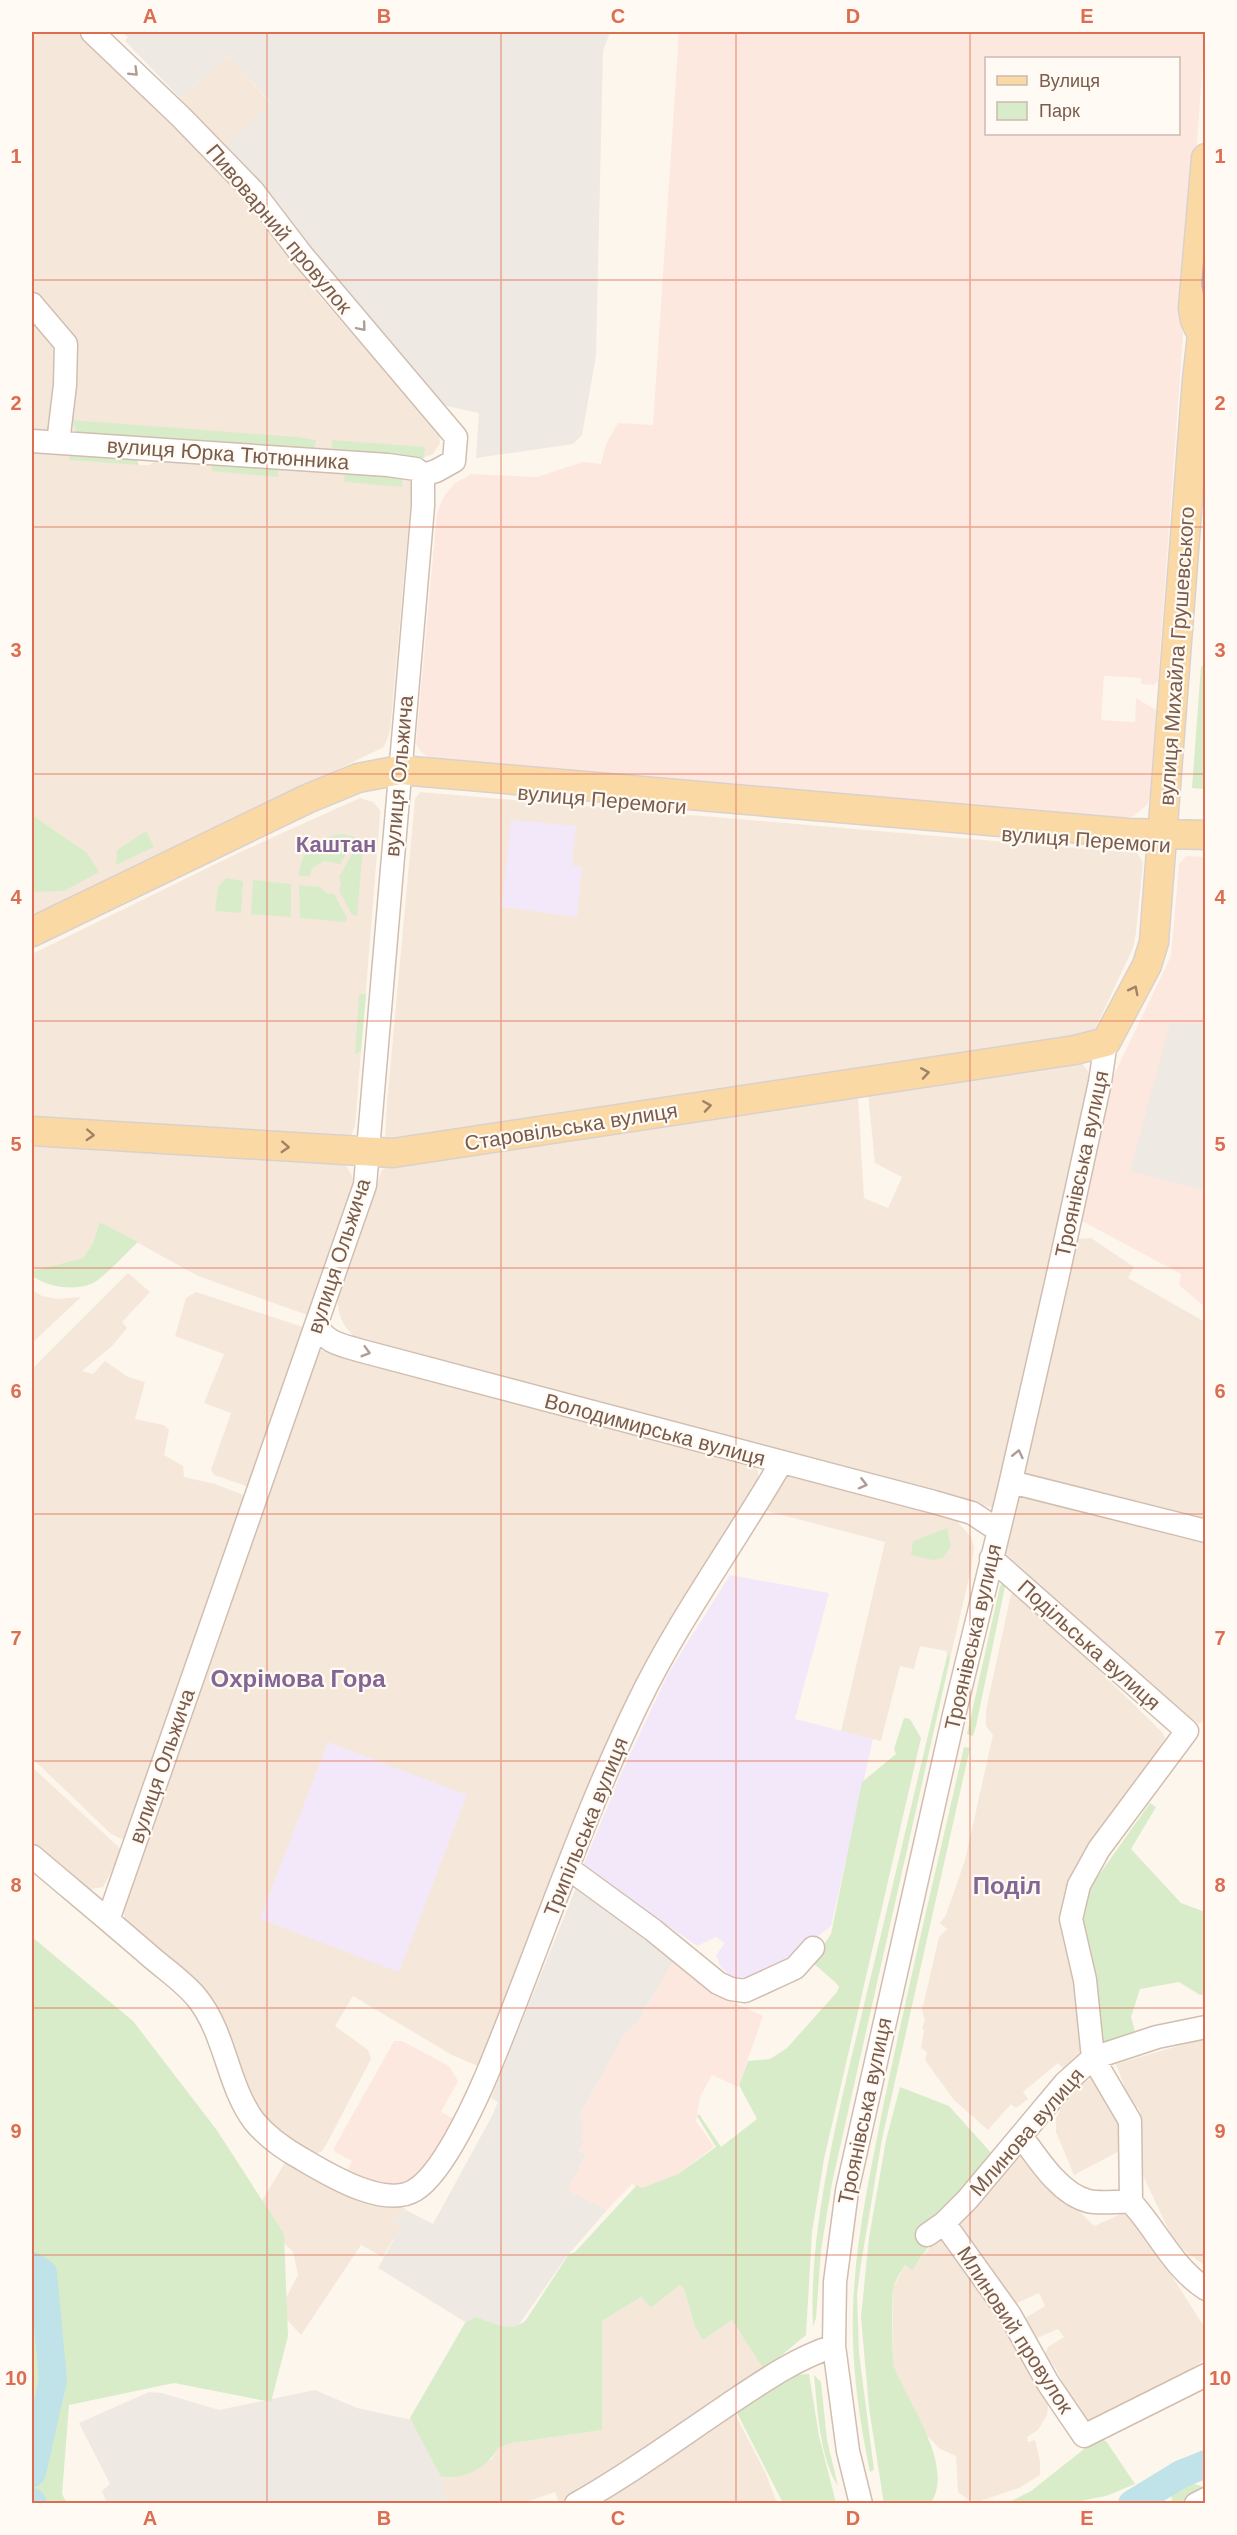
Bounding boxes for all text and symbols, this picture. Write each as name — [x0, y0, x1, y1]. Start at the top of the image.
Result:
text: A — [143, 5, 157, 27]
text: B — [377, 5, 391, 27]
text: C — [611, 5, 625, 27]
text: D — [846, 5, 860, 27]
text: E — [1080, 5, 1094, 27]
legend — [985, 57, 1180, 135]
one-way arrow — [126, 65, 137, 76]
text: Вулиця — [1039, 71, 1100, 91]
text: Парк — [1039, 101, 1080, 121]
street label: Пивоварний провулок — [202, 140, 357, 318]
text: 1 — [10, 145, 22, 167]
text: 1 — [1214, 145, 1226, 167]
one-way arrow — [354, 320, 365, 331]
text: 2 — [10, 392, 22, 414]
text: 2 — [1214, 392, 1226, 414]
street label: вулиця Юрка Тютюнника — [106, 434, 350, 473]
street label: вулиця Михайла Грушевського — [1155, 506, 1198, 806]
text: 3 — [10, 639, 22, 661]
text: 3 — [1214, 639, 1226, 661]
street label: вулиця Ольжича — [380, 694, 417, 857]
street label: вулиця Перемоги — [517, 781, 688, 818]
street label: вулиця Перемоги — [1001, 822, 1171, 857]
district label: Каштан — [296, 832, 376, 857]
text: 4 — [10, 886, 22, 908]
text: 4 — [1214, 886, 1226, 908]
one-way arrow — [1127, 986, 1138, 997]
one-way arrow — [920, 1068, 929, 1080]
street label: Троянівська вулиця — [1050, 1068, 1113, 1259]
street label: Старовільська вулиця — [463, 1098, 679, 1155]
one-way arrow — [702, 1101, 711, 1113]
one-way arrow — [85, 1128, 94, 1141]
text: 5 — [10, 1133, 22, 1155]
text: 5 — [1214, 1133, 1226, 1155]
one-way arrow — [280, 1140, 289, 1153]
street label: вулиця Ольжича — [303, 1175, 375, 1336]
one-way arrow — [360, 1345, 370, 1357]
text: 6 — [10, 1380, 22, 1402]
text: 6 — [1214, 1380, 1226, 1402]
street label: Володимирська вулиця — [542, 1389, 768, 1470]
one-way arrow — [1010, 1449, 1023, 1459]
one-way arrow — [857, 1477, 867, 1490]
street label: Троянівська вулиця — [940, 1542, 1005, 1732]
street label: Подільська вулиця — [1014, 1575, 1165, 1714]
text: 7 — [10, 1627, 22, 1649]
text: 7 — [1214, 1627, 1226, 1649]
district label: Охрімова Гора — [211, 1665, 386, 1692]
street label: вулиця Ольжича — [124, 1685, 199, 1846]
street label: Трипільська вулиця — [539, 1734, 632, 1920]
district label: Поділ — [973, 1872, 1041, 1899]
text: 8 — [10, 1874, 22, 1896]
text: 8 — [1214, 1874, 1226, 1896]
street label: Троянівська вулиця — [833, 2015, 896, 2206]
street label: Млинова вулиця — [965, 2063, 1088, 2200]
text: 9 — [10, 2120, 22, 2142]
text: 9 — [1214, 2120, 1226, 2142]
street label: Млиновий провулок — [953, 2242, 1078, 2418]
text: 10 — [5, 2367, 27, 2389]
text: 10 — [1209, 2367, 1231, 2389]
text: A — [143, 2507, 157, 2529]
text: B — [377, 2507, 391, 2529]
text: C — [611, 2507, 625, 2529]
text: D — [846, 2507, 860, 2529]
text: E — [1080, 2507, 1094, 2529]

